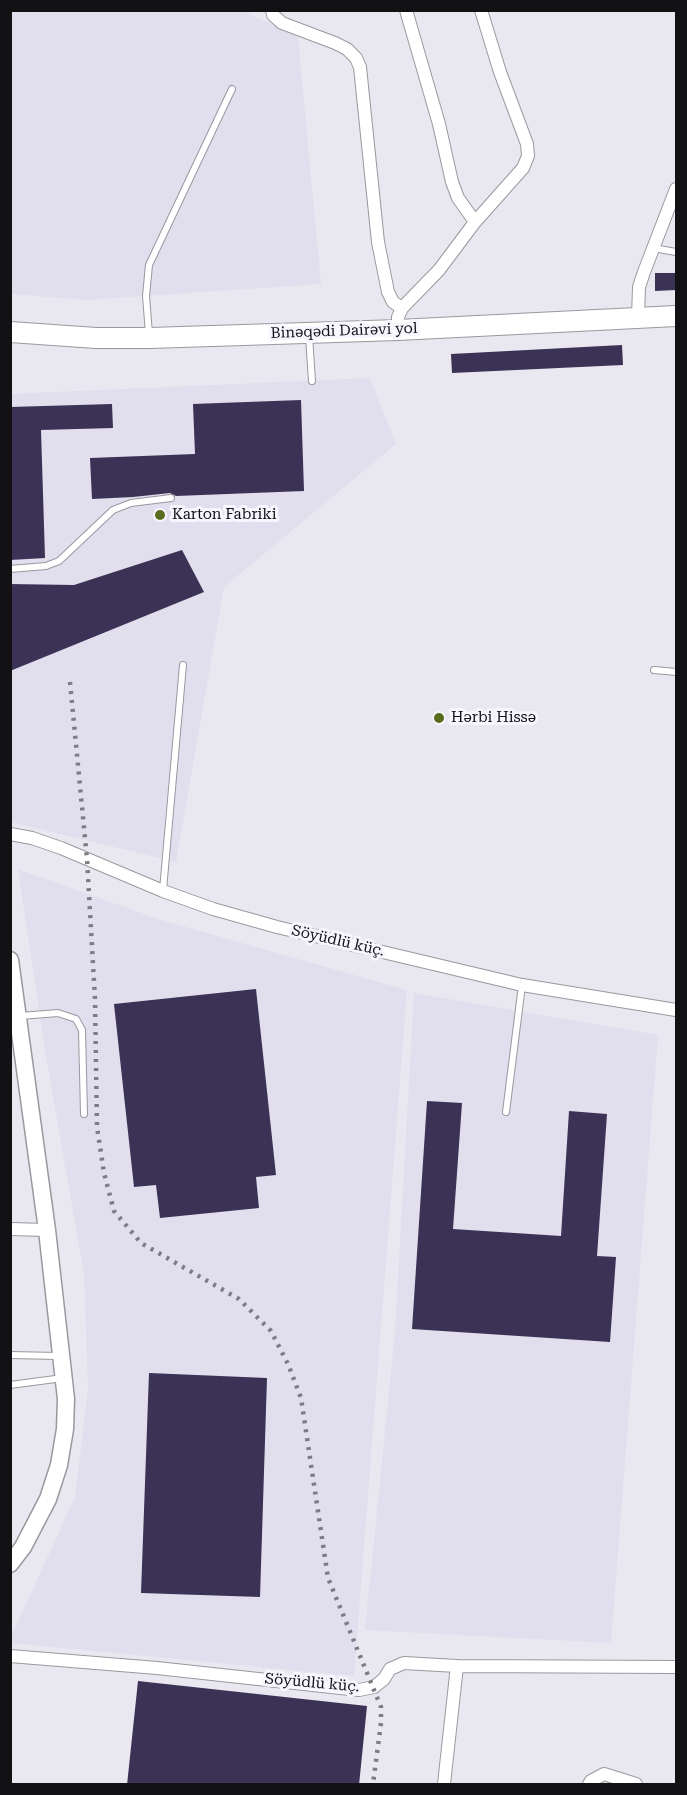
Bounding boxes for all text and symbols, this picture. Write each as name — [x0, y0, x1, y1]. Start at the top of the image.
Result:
street label: Binəqədi Dairəvi yol — [270, 319, 418, 343]
place label: Karton Fabriki — [172, 506, 277, 524]
marker: Karton Fabriki — [153, 508, 167, 522]
place label: Hərbi Hissə — [451, 709, 536, 727]
marker: Hərbi Hissə — [432, 711, 446, 725]
street label: Söyüdlü küç. — [290, 922, 386, 960]
street label: Söyüdlü küç. — [264, 1670, 360, 1696]

